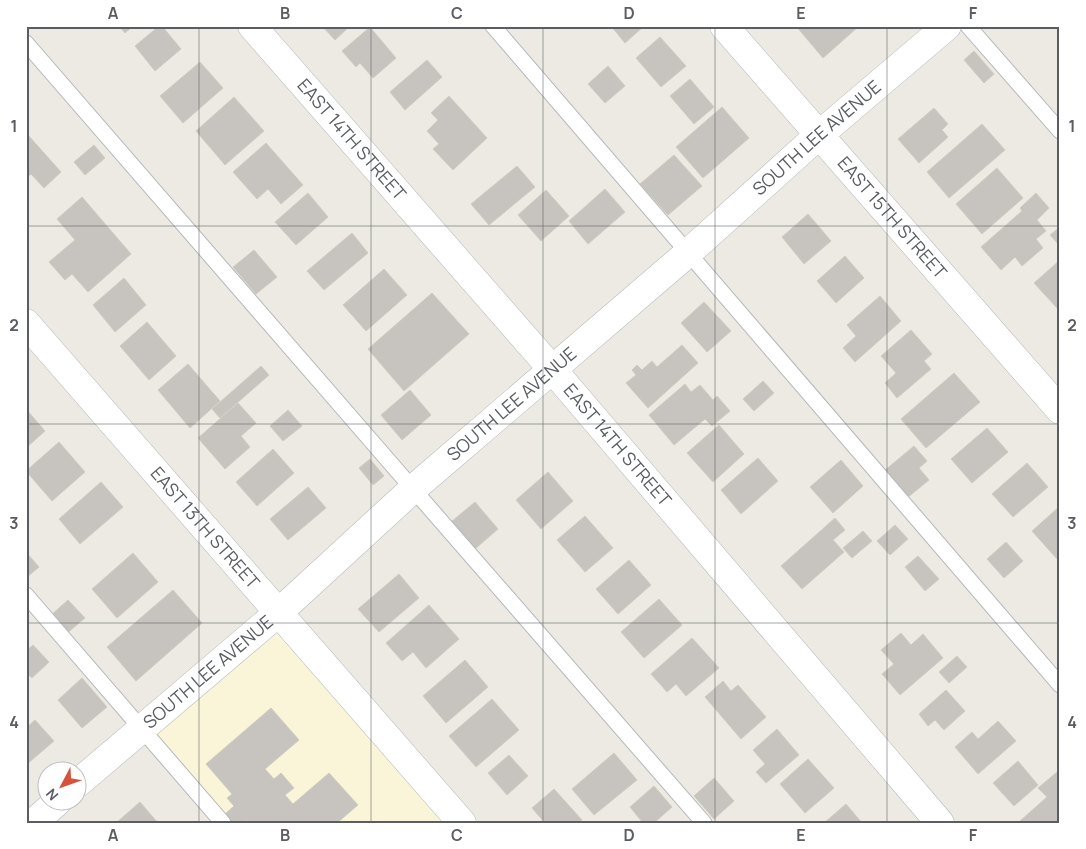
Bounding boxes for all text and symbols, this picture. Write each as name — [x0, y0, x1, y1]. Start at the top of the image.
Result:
text: A — [108, 2, 119, 24]
text: B — [280, 2, 290, 24]
text: C — [451, 2, 463, 24]
text: D — [623, 2, 635, 24]
text: E — [796, 2, 806, 24]
text: F — [969, 2, 978, 24]
street label: EAST 14TH STREET — [292, 73, 412, 205]
street label: SOUTH LEE AVENUE — [747, 74, 886, 200]
text: 1 — [10, 115, 18, 137]
text: 1 — [1068, 115, 1076, 137]
street label: EAST 15TH STREET — [833, 151, 953, 284]
text: 2 — [9, 314, 19, 336]
text: 2 — [1067, 314, 1077, 336]
street label: SOUTH LEE AVENUE — [441, 341, 581, 466]
street label: EAST 14TH STREET — [559, 378, 677, 511]
street label: EAST 13TH STREET — [146, 461, 265, 594]
text: 3 — [9, 512, 19, 534]
text: 3 — [1067, 512, 1077, 534]
street label: SOUTH LEE AVENUE — [138, 609, 278, 734]
text: 4 — [9, 711, 19, 733]
text: 4 — [1067, 711, 1077, 733]
north arrow — [38, 762, 88, 812]
text: N — [41, 785, 62, 805]
text: A — [108, 824, 119, 846]
text: B — [280, 824, 290, 846]
text: C — [451, 824, 463, 846]
text: D — [623, 824, 635, 846]
text: E — [796, 824, 806, 846]
text: F — [969, 824, 978, 846]

